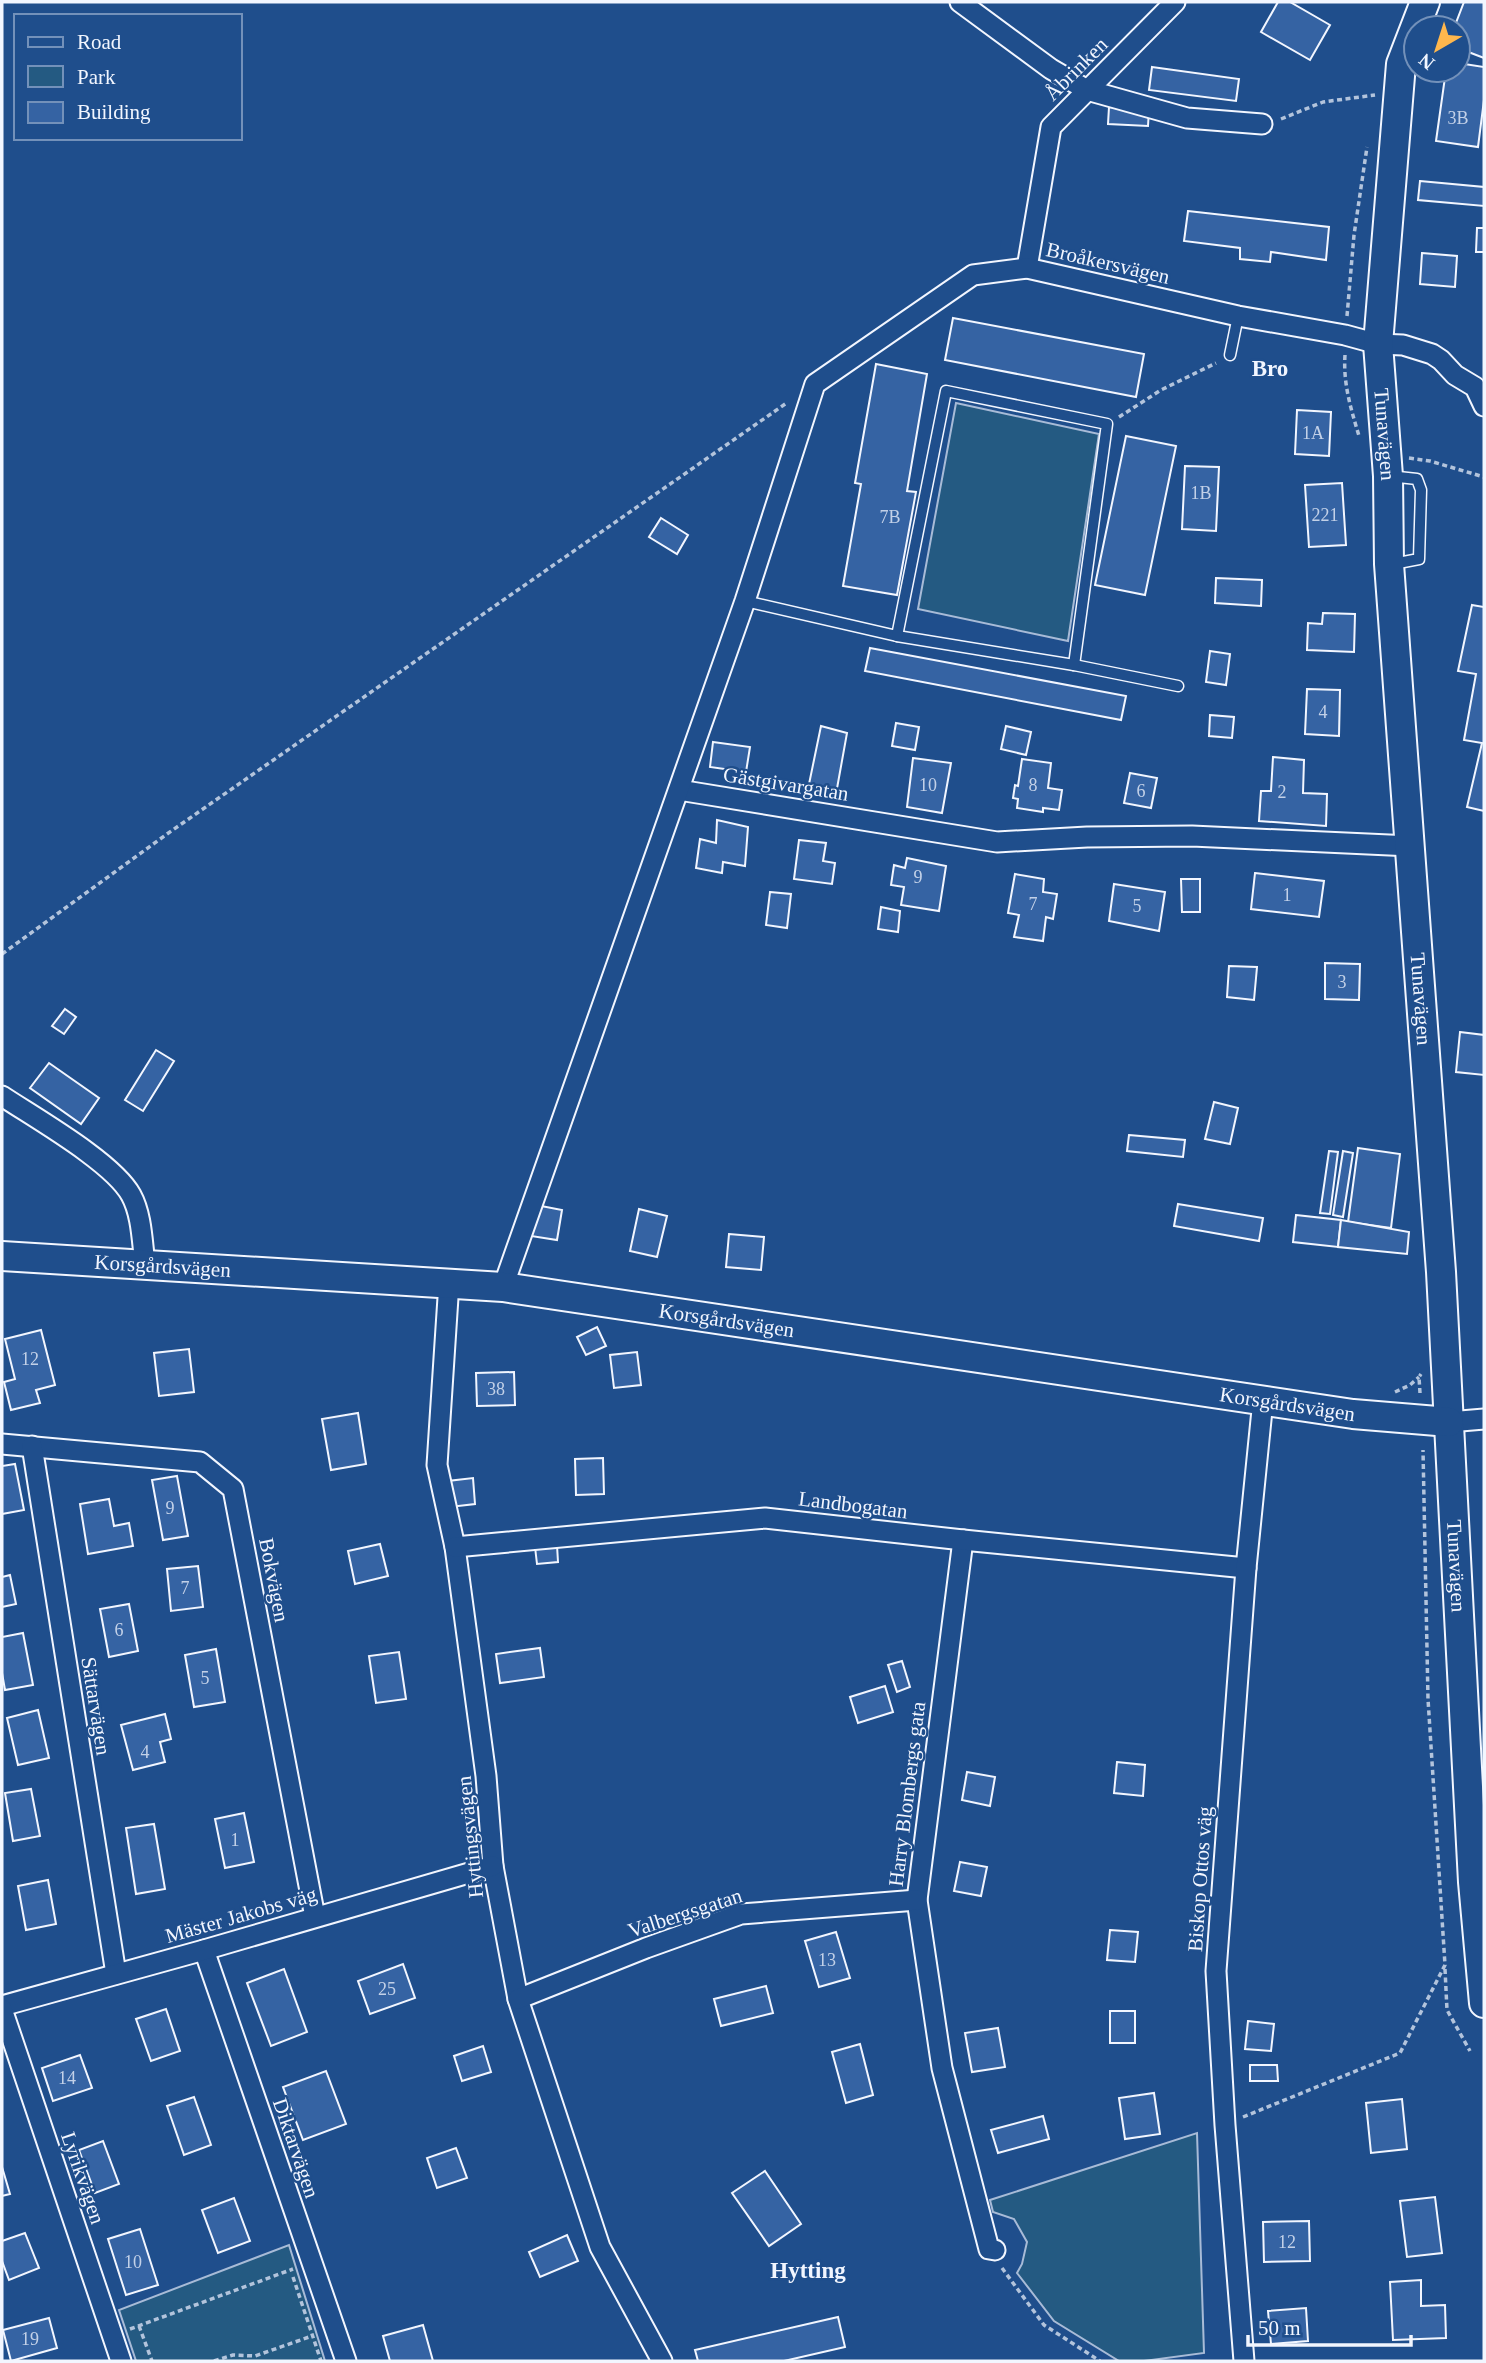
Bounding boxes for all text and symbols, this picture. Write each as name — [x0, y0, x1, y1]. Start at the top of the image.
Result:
legend — [14, 14, 242, 140]
north arrow — [1402, 14, 1472, 84]
text: Road — [77, 30, 122, 54]
street label: Åbrinken — [1039, 32, 1113, 106]
text: N — [1414, 49, 1439, 74]
text: Park — [77, 65, 116, 89]
text: Building — [77, 100, 151, 124]
house number: 3B — [1447, 108, 1469, 128]
street label: Broåkersvägen — [1044, 237, 1173, 289]
district label: Bro — [1252, 356, 1288, 381]
street label: Tunavägen — [1369, 387, 1400, 482]
house number: 1A — [1302, 423, 1324, 443]
house number: 1B — [1190, 483, 1212, 503]
house number: 221 — [1312, 505, 1339, 525]
house number: 7B — [879, 507, 901, 527]
house number: 4 — [1319, 702, 1328, 722]
street label: Gästgivargatan — [722, 762, 851, 806]
house number: 10 — [919, 775, 937, 795]
house number: 8 — [1029, 775, 1038, 795]
house number: 6 — [1137, 781, 1146, 801]
house number: 2 — [1278, 782, 1287, 802]
house number: 9 — [914, 867, 923, 887]
house number: 1 — [1283, 885, 1292, 905]
house number: 7 — [1029, 894, 1038, 914]
house number: 5 — [1133, 896, 1142, 916]
street label: Tunavägen — [1406, 952, 1436, 1047]
house number: 3 — [1338, 972, 1347, 992]
street label: Korsgårdsvägen — [94, 1250, 232, 1282]
street label: Korsgårdsvägen — [657, 1298, 796, 1342]
house number: 12 — [21, 1349, 39, 1369]
house number: 38 — [487, 1379, 505, 1399]
street label: Korsgårdsvägen — [1218, 1382, 1357, 1426]
street label: Landbogatan — [797, 1486, 909, 1524]
house number: 9 — [166, 1498, 175, 1518]
street label: Tunavägen — [1442, 1519, 1471, 1613]
street label: Bokvägen — [254, 1536, 294, 1625]
house number: 7 — [181, 1578, 190, 1598]
house number: 6 — [115, 1620, 124, 1640]
street label: Sättarvägen — [76, 1655, 116, 1757]
house number: 5 — [201, 1668, 210, 1688]
street label: Harry Blombergs gata — [884, 1699, 930, 1888]
house number: 4 — [141, 1742, 150, 1762]
street label: Hyttingsvägen — [452, 1774, 488, 1899]
street label: Biskop Ottos väg — [1183, 1805, 1217, 1953]
house number: 1 — [231, 1830, 240, 1850]
street label: Mäster Jakobs väg — [163, 1882, 320, 1948]
street label: Valbergsgatan — [625, 1883, 746, 1943]
house number: 13 — [818, 1950, 836, 1970]
house number: 25 — [378, 1979, 396, 1999]
house number: 14 — [58, 2068, 76, 2088]
street label: Diktarvägen — [268, 2095, 324, 2201]
street label: Lyrikvägen — [56, 2129, 110, 2228]
house number: 12 — [1278, 2232, 1296, 2252]
house number: 10 — [124, 2252, 142, 2272]
district label: Hytting — [770, 2258, 846, 2283]
scale bar — [1248, 2304, 1411, 2348]
text: 50 m — [1258, 2316, 1301, 2340]
house number: 19 — [21, 2329, 39, 2349]

